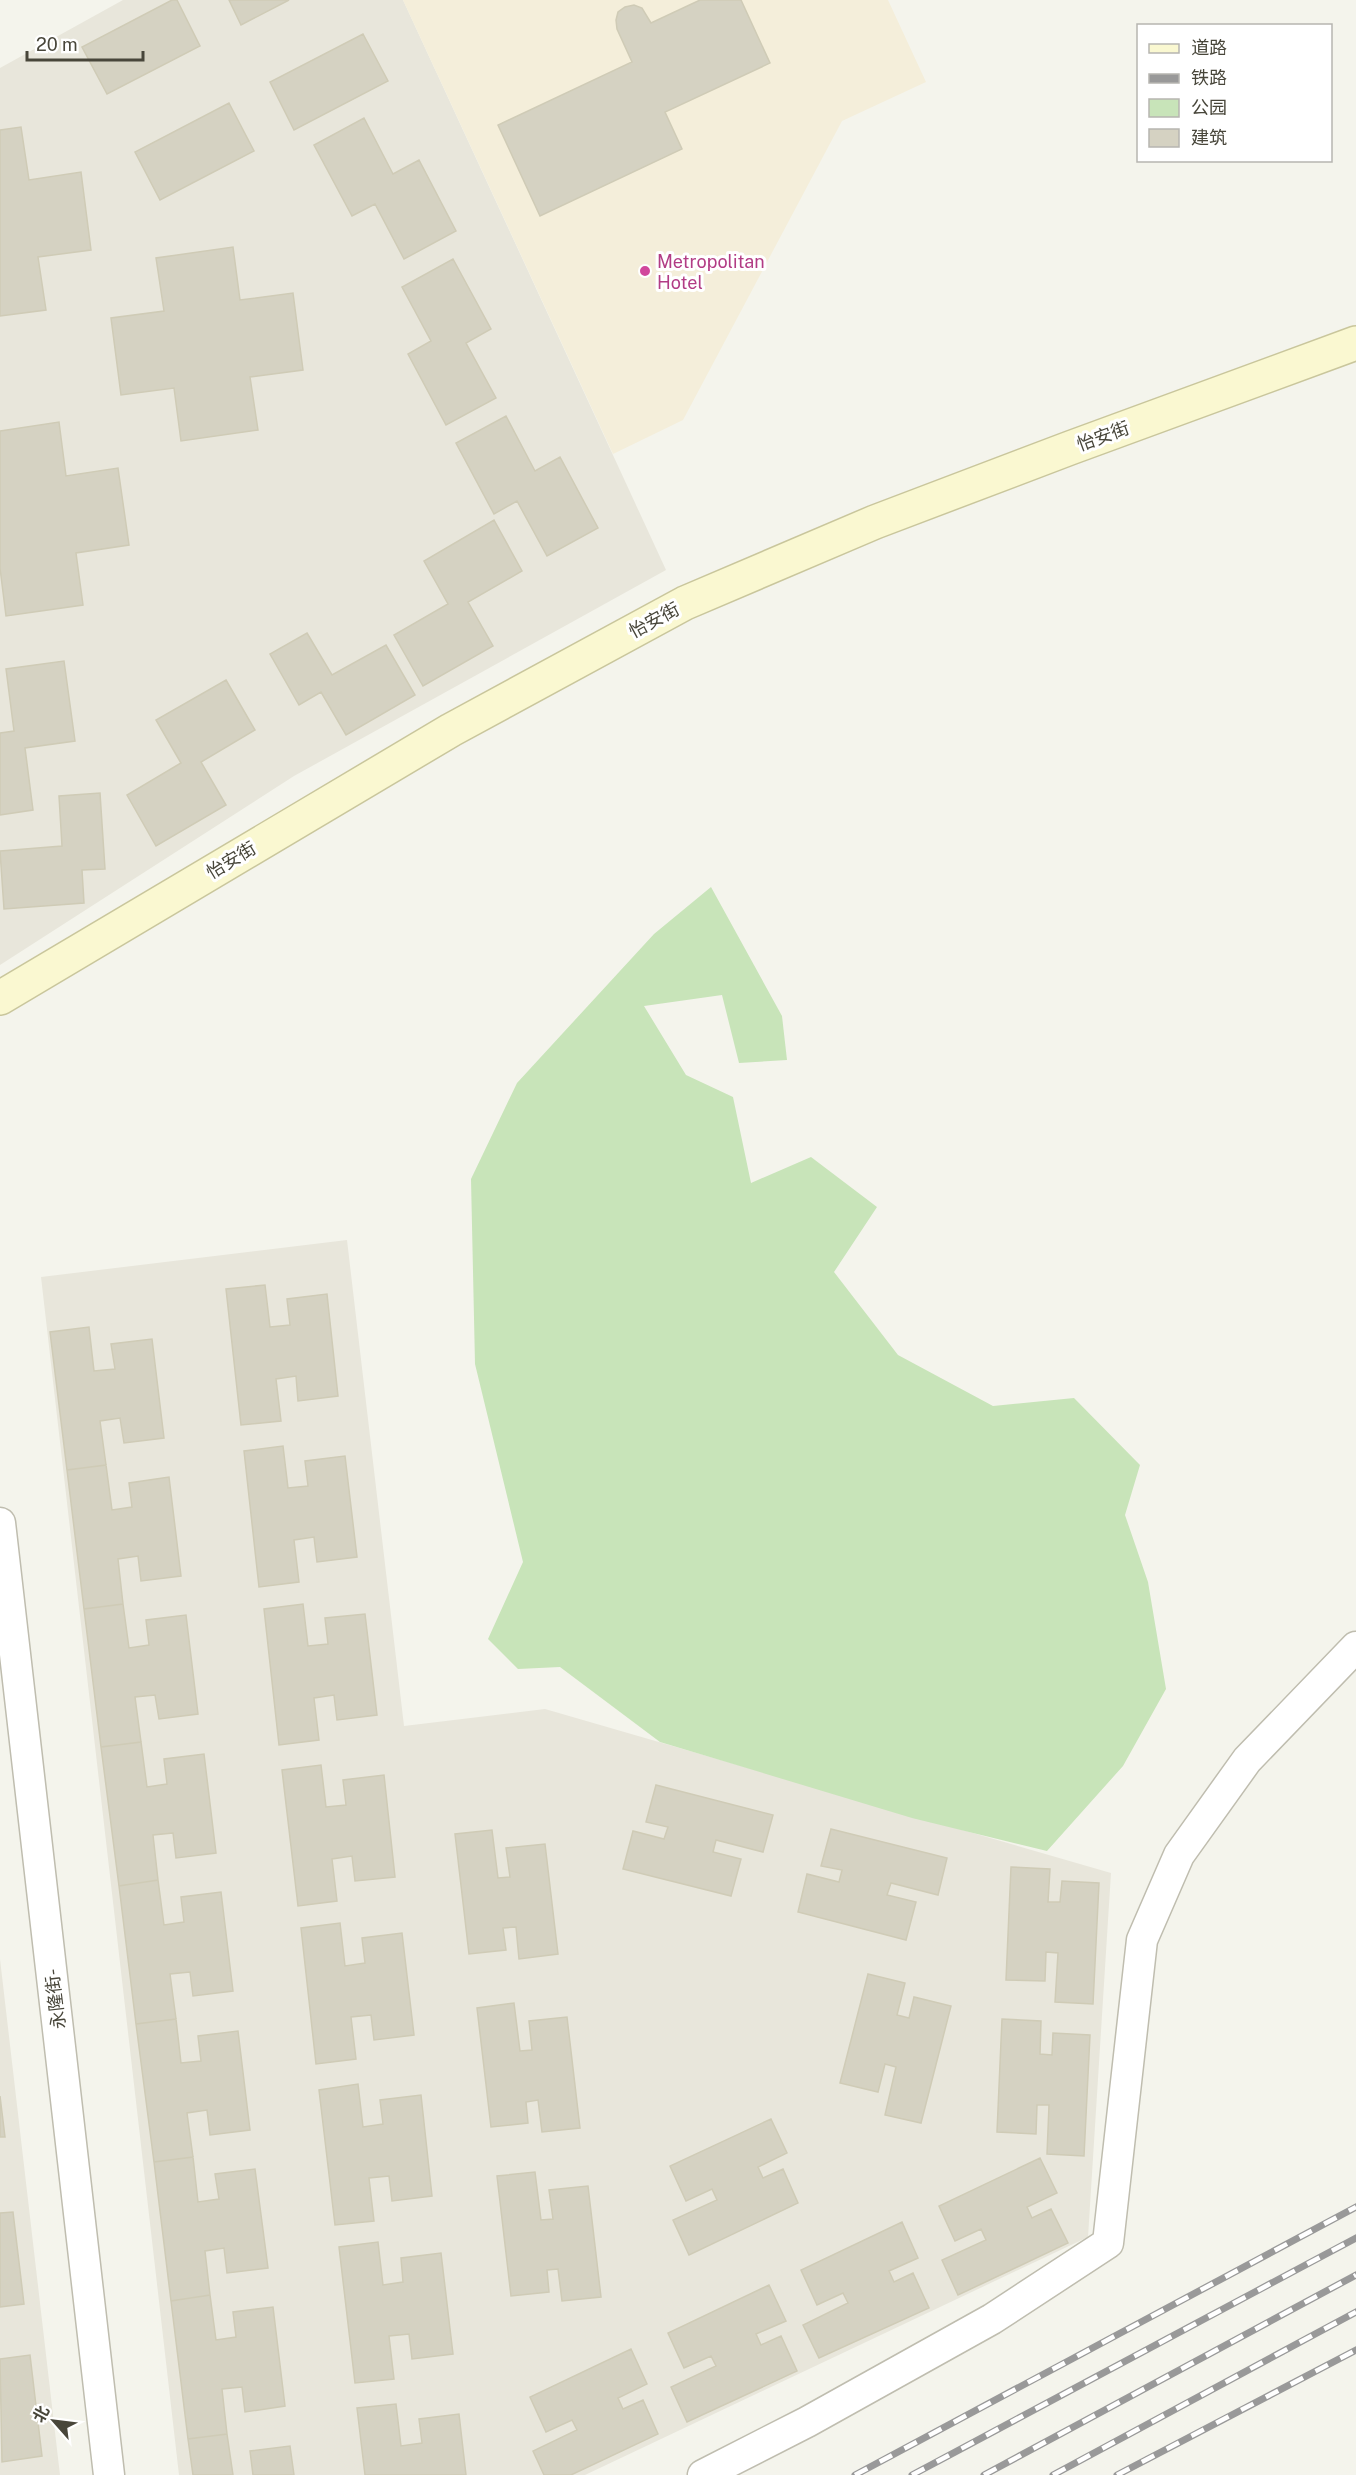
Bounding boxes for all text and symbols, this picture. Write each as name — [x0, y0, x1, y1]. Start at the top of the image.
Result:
scale bar — [27, 24, 142, 62]
legend — [1137, 24, 1332, 162]
text: 20 m — [36, 34, 78, 55]
text: 道路 — [1191, 37, 1227, 58]
text: 铁路 — [1191, 67, 1227, 88]
text: 公园 — [1191, 97, 1227, 118]
text: 建筑 — [1191, 127, 1227, 148]
place label: Metropolitan Hotel — [657, 251, 765, 293]
marker: Metropolitan Hotel — [638, 264, 652, 278]
street label: 怡安街 — [1074, 417, 1132, 455]
street label: 怡安街 — [625, 598, 683, 642]
street label: 怡安街 — [202, 837, 260, 883]
street label: 永隆街- — [41, 1968, 69, 2030]
north arrow — [24, 2391, 84, 2451]
text: 北 — [29, 2403, 53, 2426]

